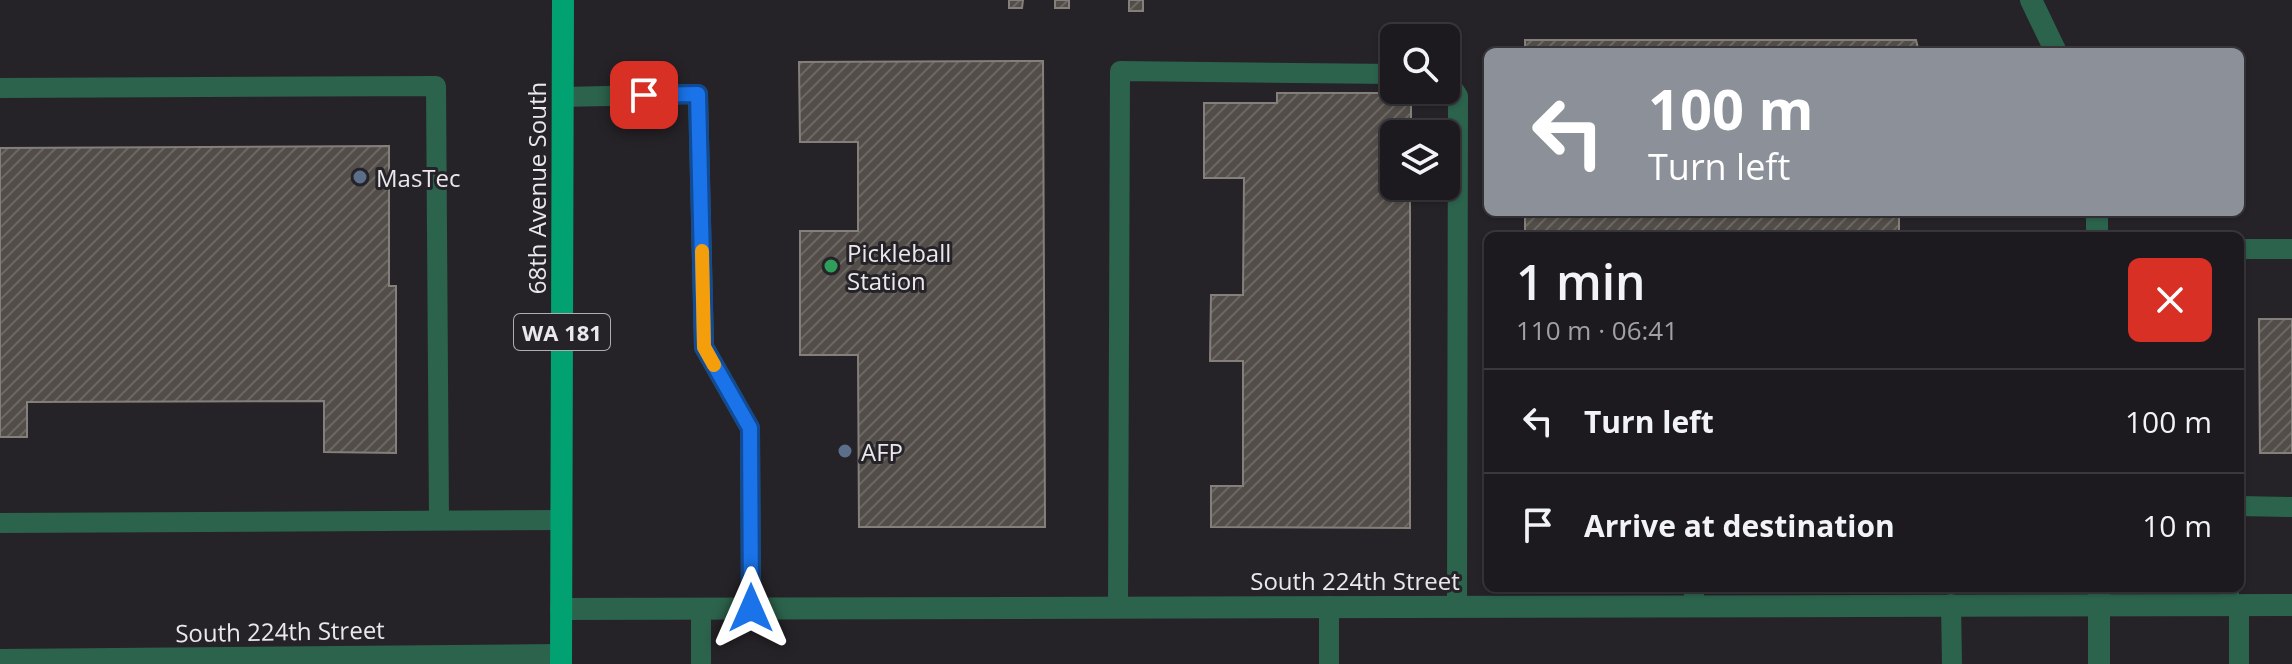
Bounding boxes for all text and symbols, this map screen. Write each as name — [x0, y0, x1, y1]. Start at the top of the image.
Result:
map controls — [1380, 24, 1460, 200]
button: search — [1380, 24, 1460, 104]
pin — [610, 61, 678, 129]
text: 100 m — [1648, 70, 1814, 146]
icon: arrive — [622, 73, 666, 117]
icon: left — [1516, 80, 1620, 184]
street label: 68th Avenue South — [520, 82, 553, 294]
button: layers — [1380, 120, 1460, 200]
text: Turn left — [1648, 142, 1790, 191]
place label: MasTec — [376, 161, 461, 194]
marker: MasTec — [351, 168, 369, 186]
place label: Pickleball Station — [847, 236, 951, 297]
text: 1 min — [1516, 249, 1646, 314]
marker: Pickleball Station — [822, 257, 840, 275]
button: close — [2128, 258, 2212, 342]
text: 110 m · 06:41 — [1516, 312, 1678, 348]
road number: WA 181 — [514, 314, 610, 350]
icon: left — [1516, 399, 1560, 443]
text: Turn left — [1584, 401, 1714, 442]
text: 100 m — [2125, 401, 2212, 442]
place label: AFP — [861, 435, 903, 468]
marker: AFP — [836, 442, 854, 460]
icon: arrive — [1516, 503, 1560, 547]
text: Arrive at destination — [1584, 505, 1895, 546]
text: 10 m — [2142, 505, 2212, 546]
street label: South 224th Street — [1250, 564, 1460, 597]
position arrow — [709, 566, 793, 650]
street label: South 224th Street — [175, 613, 385, 649]

